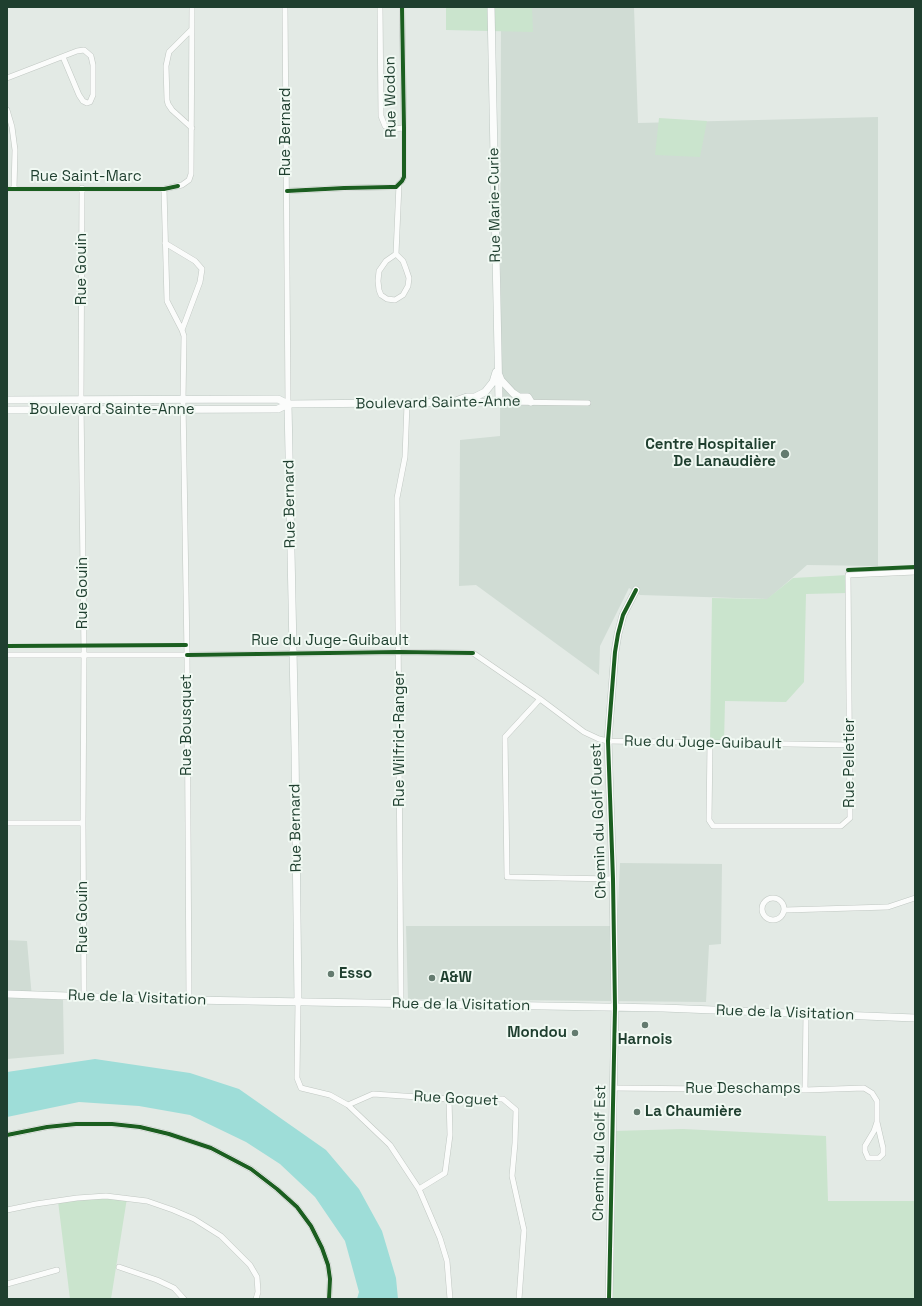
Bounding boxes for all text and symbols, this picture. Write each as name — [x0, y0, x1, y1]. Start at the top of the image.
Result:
street label: Rue Wodon — [381, 56, 401, 138]
street label: Rue Bernard — [277, 88, 295, 176]
street label: Rue Marie-Curie — [485, 147, 505, 263]
street label: Rue Saint-Marc — [30, 168, 142, 186]
street label: Rue Gouin — [73, 233, 91, 305]
street label: Boulevard Sainte-Anne — [355, 393, 521, 413]
street label: Boulevard Sainte-Anne — [29, 401, 195, 419]
place label: Centre Hospitalier De Lanaudière — [645, 436, 776, 471]
marker: Centre Hospitalier De Lanaudière — [779, 448, 791, 460]
street label: Rue Bernard — [280, 460, 300, 548]
street label: Rue Gouin — [74, 557, 92, 629]
street label: Rue du Juge-Guibault — [251, 632, 409, 650]
street label: Rue Wilfrid-Ranger — [391, 671, 409, 807]
street label: Rue Bousquet — [178, 674, 196, 776]
street label: Rue Pelletier — [841, 718, 859, 808]
street label: Rue du Juge-Guibault — [624, 733, 782, 753]
street label: Chemin du Golf Ouest — [587, 743, 611, 899]
street label: Rue Bernard — [286, 784, 306, 872]
street label: Rue Gouin — [74, 881, 92, 953]
place label: Esso — [339, 965, 372, 983]
marker: Esso — [326, 969, 336, 979]
place label: A&W — [440, 969, 472, 987]
marker: A&W — [427, 973, 437, 983]
street label: Rue de la Visitation — [67, 987, 207, 1009]
street label: Rue de la Visitation — [392, 995, 530, 1015]
street label: Rue de la Visitation — [715, 1002, 855, 1024]
marker: Harnois — [640, 1020, 650, 1030]
place label: Mondou — [507, 1024, 567, 1042]
marker: Mondou — [570, 1028, 580, 1038]
place label: Harnois — [618, 1031, 672, 1049]
street label: Rue Deschamps — [685, 1080, 801, 1098]
street label: Chemin du Golf Est — [590, 1085, 610, 1221]
street label: Rue Goguet — [413, 1088, 499, 1110]
place label: La Chaumière — [645, 1103, 742, 1121]
marker: La Chaumière — [632, 1107, 642, 1117]

